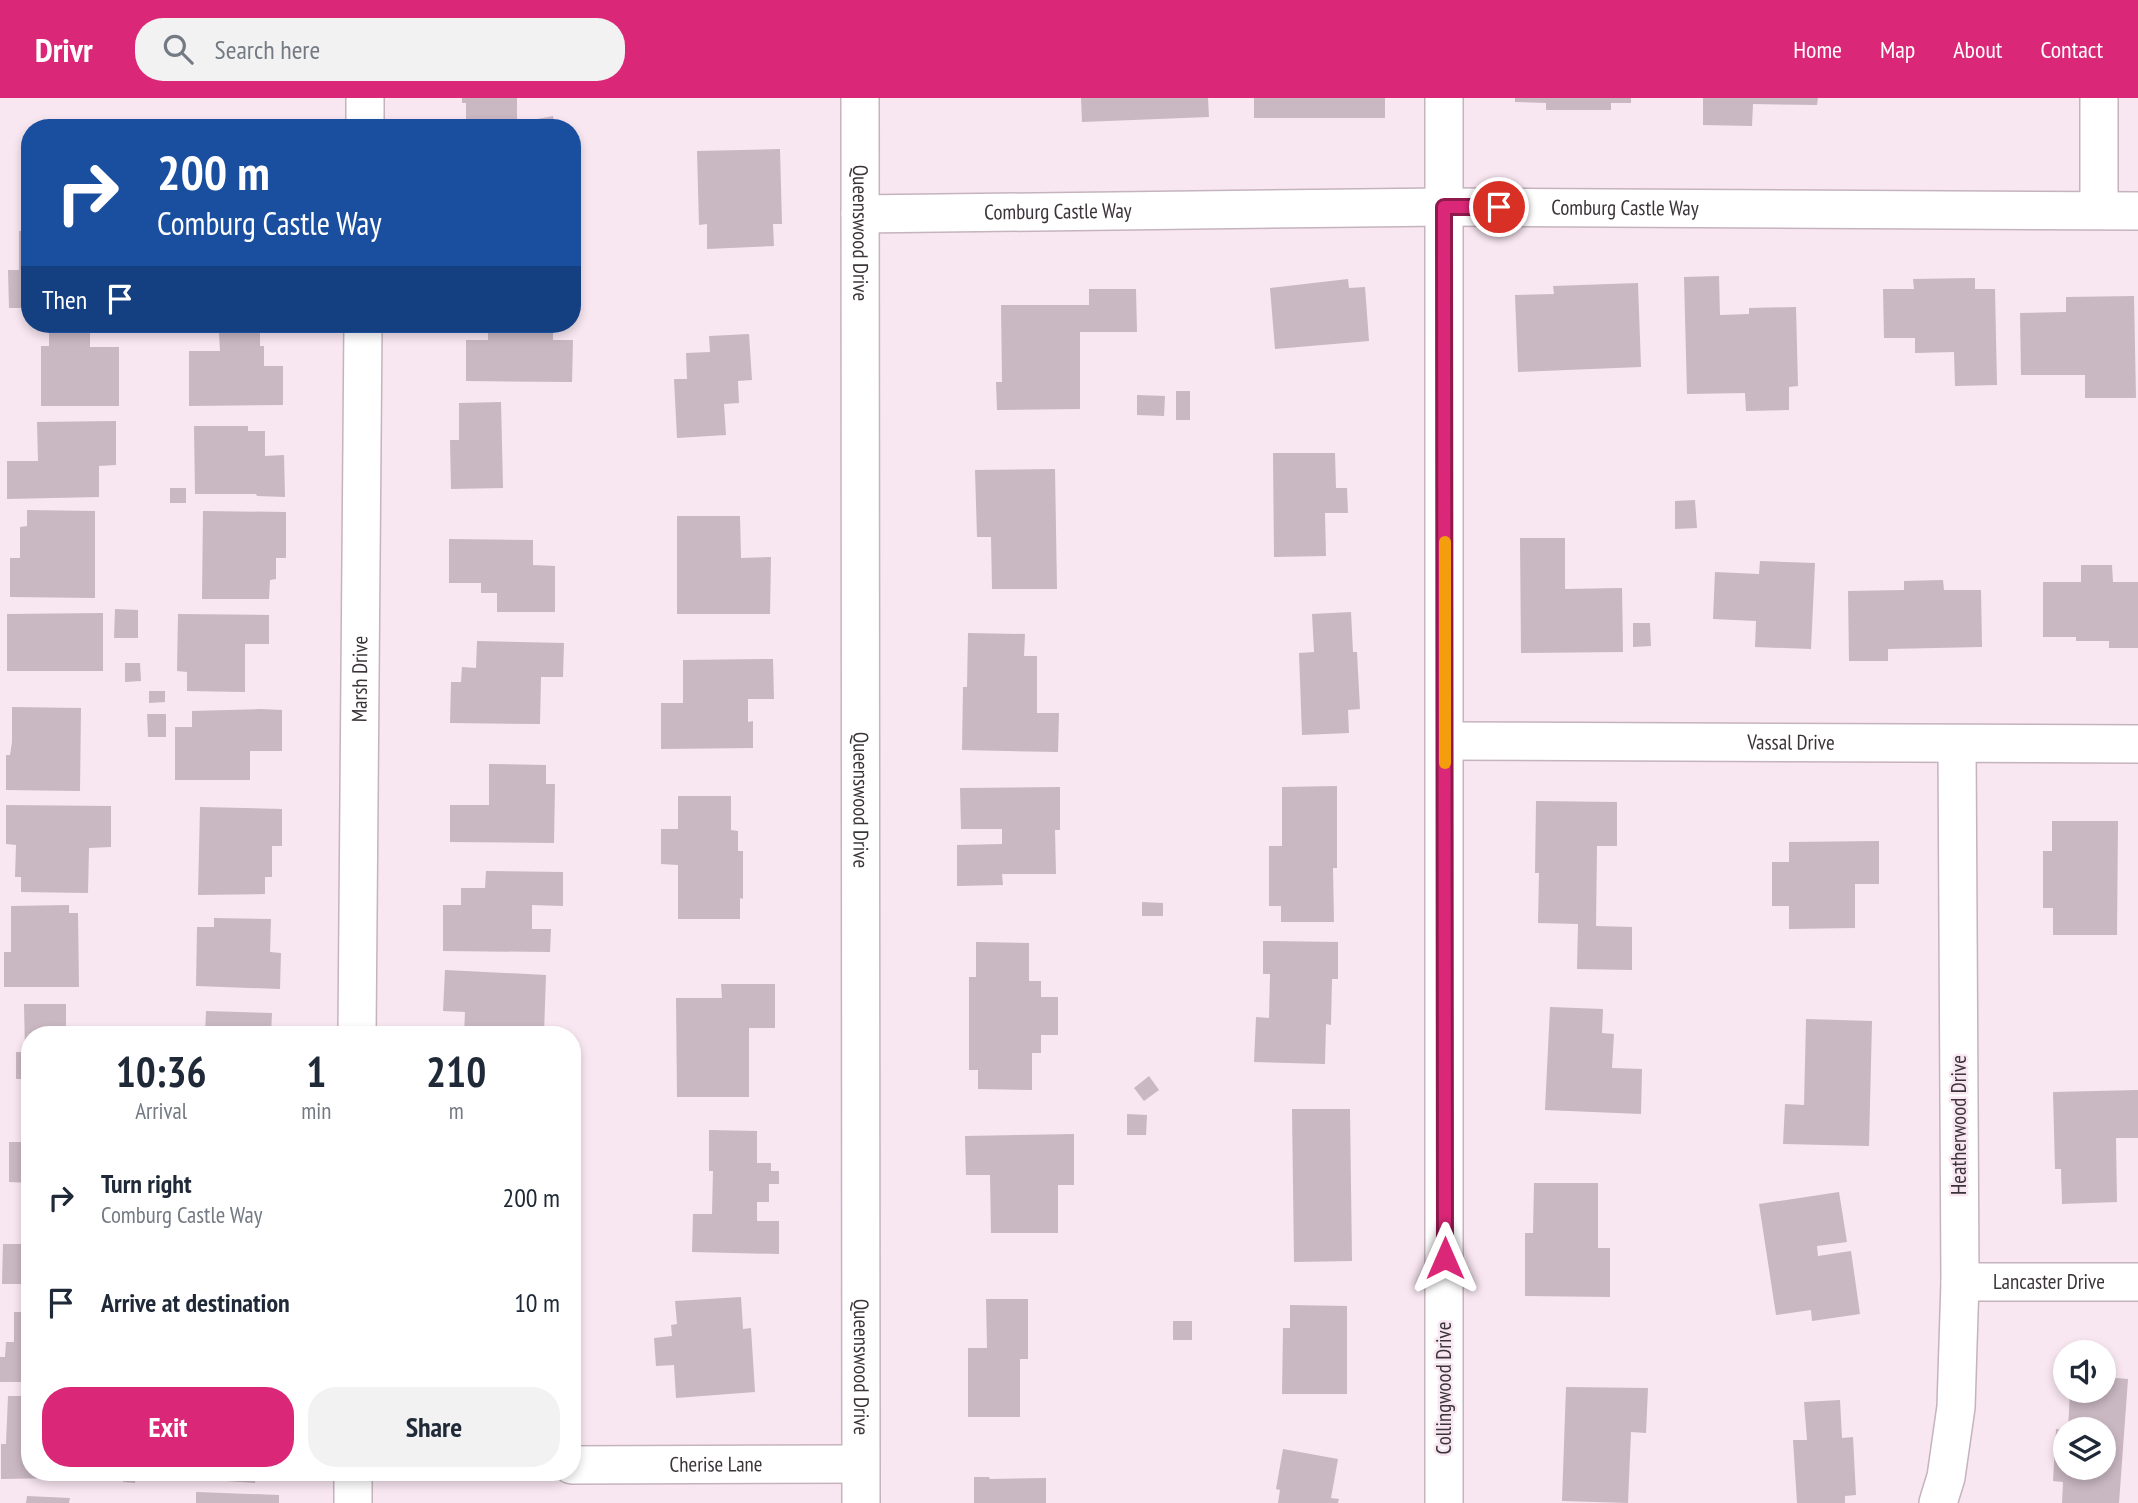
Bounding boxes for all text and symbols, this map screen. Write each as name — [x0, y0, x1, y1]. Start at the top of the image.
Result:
search box — [135, 18, 625, 81]
text: Drivr — [35, 28, 93, 71]
icon: search — [159, 30, 197, 68]
text: Search here — [215, 33, 320, 66]
text: Home — [1793, 34, 1842, 65]
text: Map — [1880, 34, 1915, 65]
text: About — [1953, 34, 2002, 65]
text: Contact — [2040, 34, 2103, 65]
text: 200 m — [157, 140, 270, 204]
icon: right — [42, 147, 133, 238]
street label: Queenswood Drive — [847, 165, 874, 301]
pin — [1469, 177, 1529, 237]
icon: arrive — [1480, 188, 1518, 226]
street label: Comburg Castle Way — [1551, 194, 1699, 221]
street label: Comburg Castle Way — [984, 197, 1132, 226]
text: Comburg Castle Way — [157, 202, 381, 244]
icon: arrive — [101, 280, 139, 318]
text: Then — [42, 283, 87, 316]
street label: Marsh Drive — [346, 636, 373, 722]
street label: Vassal Drive — [1746, 728, 1835, 756]
street label: Queenswood Drive — [847, 732, 875, 868]
text: 10:36 — [116, 1044, 207, 1099]
text: 1 — [306, 1044, 326, 1099]
text: 210 — [426, 1044, 486, 1099]
street label: Heatherwood Drive — [1945, 1055, 1972, 1195]
text: Arrival — [135, 1096, 187, 1125]
text: min — [301, 1096, 331, 1125]
text: m — [449, 1096, 464, 1125]
text: Turn right — [101, 1167, 192, 1200]
icon: right — [42, 1179, 80, 1217]
text: 200 m — [502, 1181, 560, 1214]
text: Comburg Castle Way — [101, 1200, 262, 1229]
position arrow — [1408, 1221, 1482, 1295]
street label: Lancaster Drive — [1993, 1268, 2105, 1295]
icon: arrive — [42, 1284, 80, 1322]
text: Arrive at destination — [101, 1286, 290, 1319]
text: 10 m — [514, 1286, 560, 1319]
street label: Queenswood Drive — [848, 1299, 875, 1435]
street label: Collingwood Drive — [1430, 1322, 1457, 1454]
map controls — [2053, 1340, 2116, 1480]
button: sound — [2053, 1340, 2116, 1403]
button: Exit — [42, 1387, 294, 1467]
button: Share — [308, 1387, 560, 1467]
button: layers — [2053, 1417, 2116, 1480]
street label: Cherise Lane — [670, 1450, 762, 1478]

